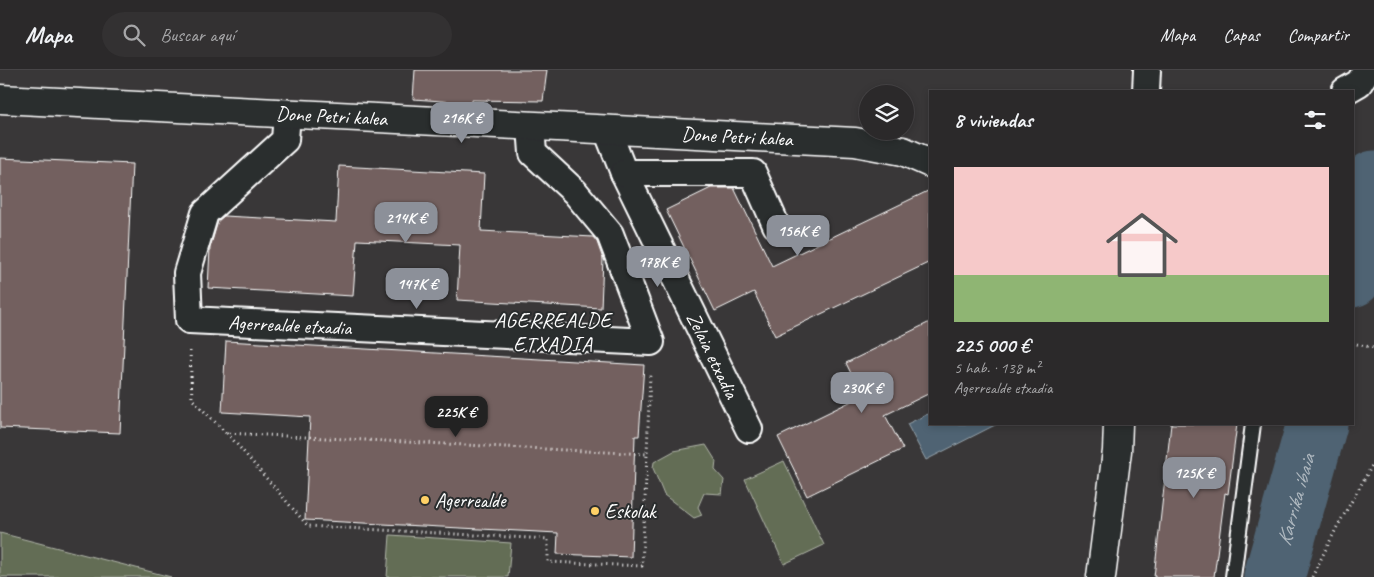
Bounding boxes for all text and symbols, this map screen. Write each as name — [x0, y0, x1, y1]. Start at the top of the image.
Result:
search box — [102, 12, 452, 57]
text: Mapa — [25, 20, 72, 50]
icon: search — [120, 21, 148, 49]
text: Buscar aquí — [160, 23, 235, 47]
text: Mapa — [1160, 24, 1195, 46]
text: Capas — [1223, 24, 1260, 46]
text: Compartir — [1288, 24, 1349, 46]
map controls — [859, 85, 914, 140]
button: layers — [859, 85, 914, 140]
street label: Done Petri kalea — [275, 100, 389, 131]
pin: 216K € — [421, 102, 503, 144]
icon: filters — [1301, 106, 1329, 134]
text: 8 viviendas — [954, 107, 1033, 133]
text: 216K € — [441, 108, 483, 128]
street label: Done Petri kalea — [681, 121, 794, 151]
icon: home — [1097, 200, 1187, 290]
pin: 214K € — [365, 202, 447, 244]
text: 214K € — [386, 208, 426, 228]
pin: 156K € — [757, 214, 839, 257]
text: 156K € — [778, 221, 818, 241]
pin: 178K € — [617, 246, 699, 288]
text: 178K € — [638, 252, 678, 272]
pin: 147K € — [376, 268, 458, 310]
text: 147K € — [397, 274, 437, 294]
district label: AGERREALDE ETXADIA — [494, 307, 614, 357]
street label: Zelaia etxadia — [681, 308, 745, 404]
street label: Agerrealde etxadia — [228, 309, 354, 340]
text: 225 000 € — [954, 332, 1030, 358]
text: 5 hab. · 138 m² — [954, 358, 1040, 378]
pin: 230K € — [821, 372, 903, 414]
text: 230K € — [842, 378, 882, 398]
text: Agerrealde etxadia — [954, 378, 1053, 398]
pin: 225K € — [415, 396, 497, 438]
text: 225K € — [436, 402, 476, 422]
water label: Karrika ibaia — [1270, 450, 1321, 549]
pin: 125K € — [1153, 456, 1235, 499]
text: 125K € — [1174, 463, 1214, 483]
place label: Agerrealde — [435, 488, 507, 513]
marker: Agerrealde — [419, 494, 431, 506]
place label: Eskolak — [605, 499, 657, 524]
marker: Eskolak — [589, 505, 601, 517]

